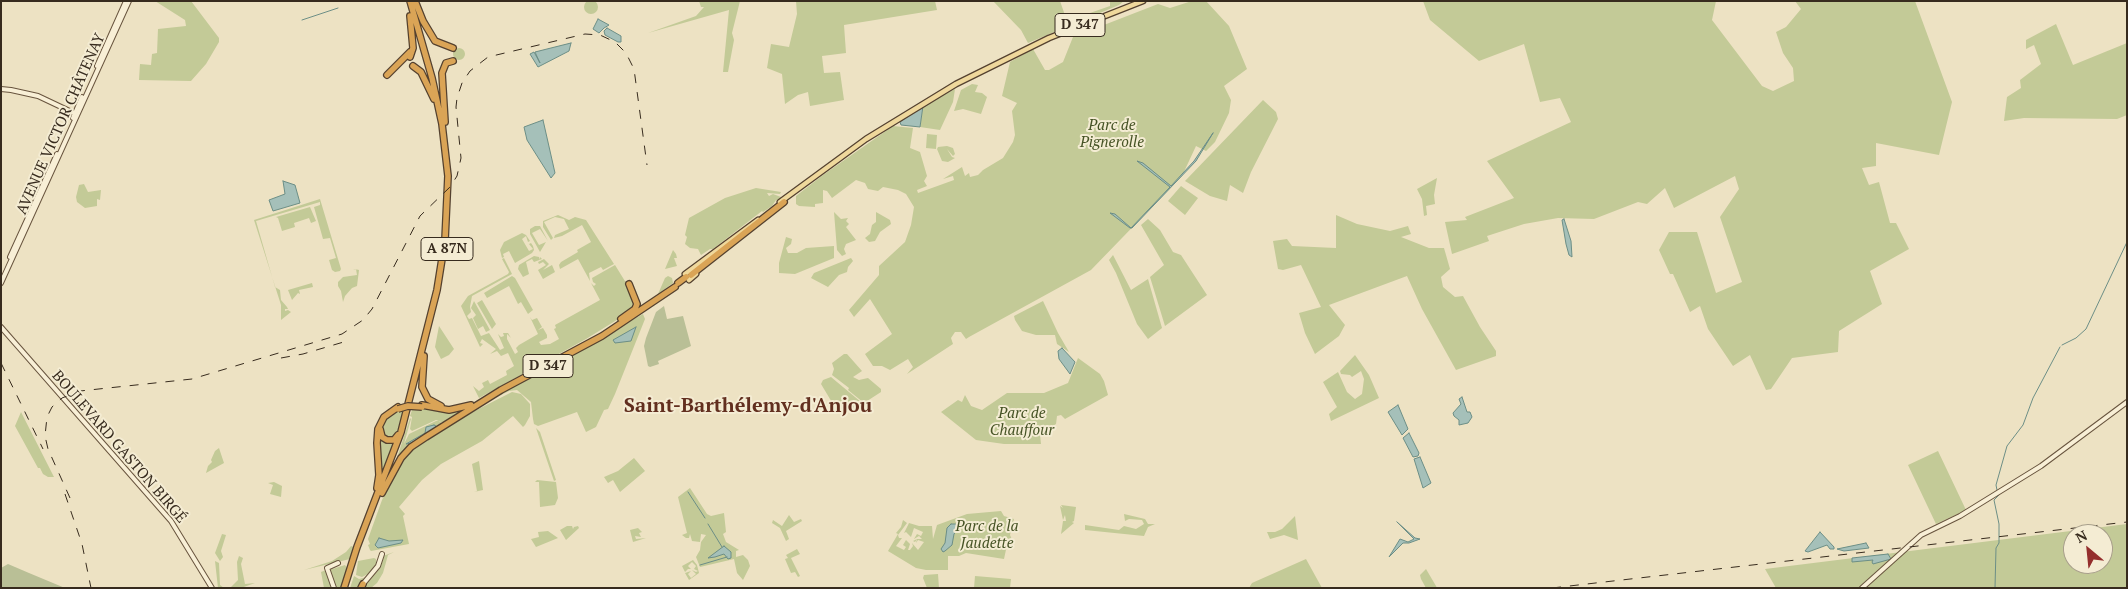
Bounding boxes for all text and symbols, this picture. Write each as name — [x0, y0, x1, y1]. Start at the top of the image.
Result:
road number: D 347 — [1055, 14, 1105, 36]
street label: AVENUE VICTOR CHÂTENAY — [13, 31, 109, 217]
park label: Parc de Pignerolle — [1080, 117, 1144, 152]
road number: A 87N — [421, 238, 473, 260]
road number: D 347 — [523, 354, 573, 378]
street label: BOULEVARD GASTON BIRGÉ — [48, 367, 190, 527]
district label: Saint-Barthélemy-d'Anjou — [624, 394, 872, 418]
park label: Parc de Chauffour — [990, 405, 1054, 440]
park label: Parc de la Jaudette — [955, 518, 1019, 553]
north arrow — [2063, 524, 2113, 574]
text: N — [2072, 525, 2090, 547]

